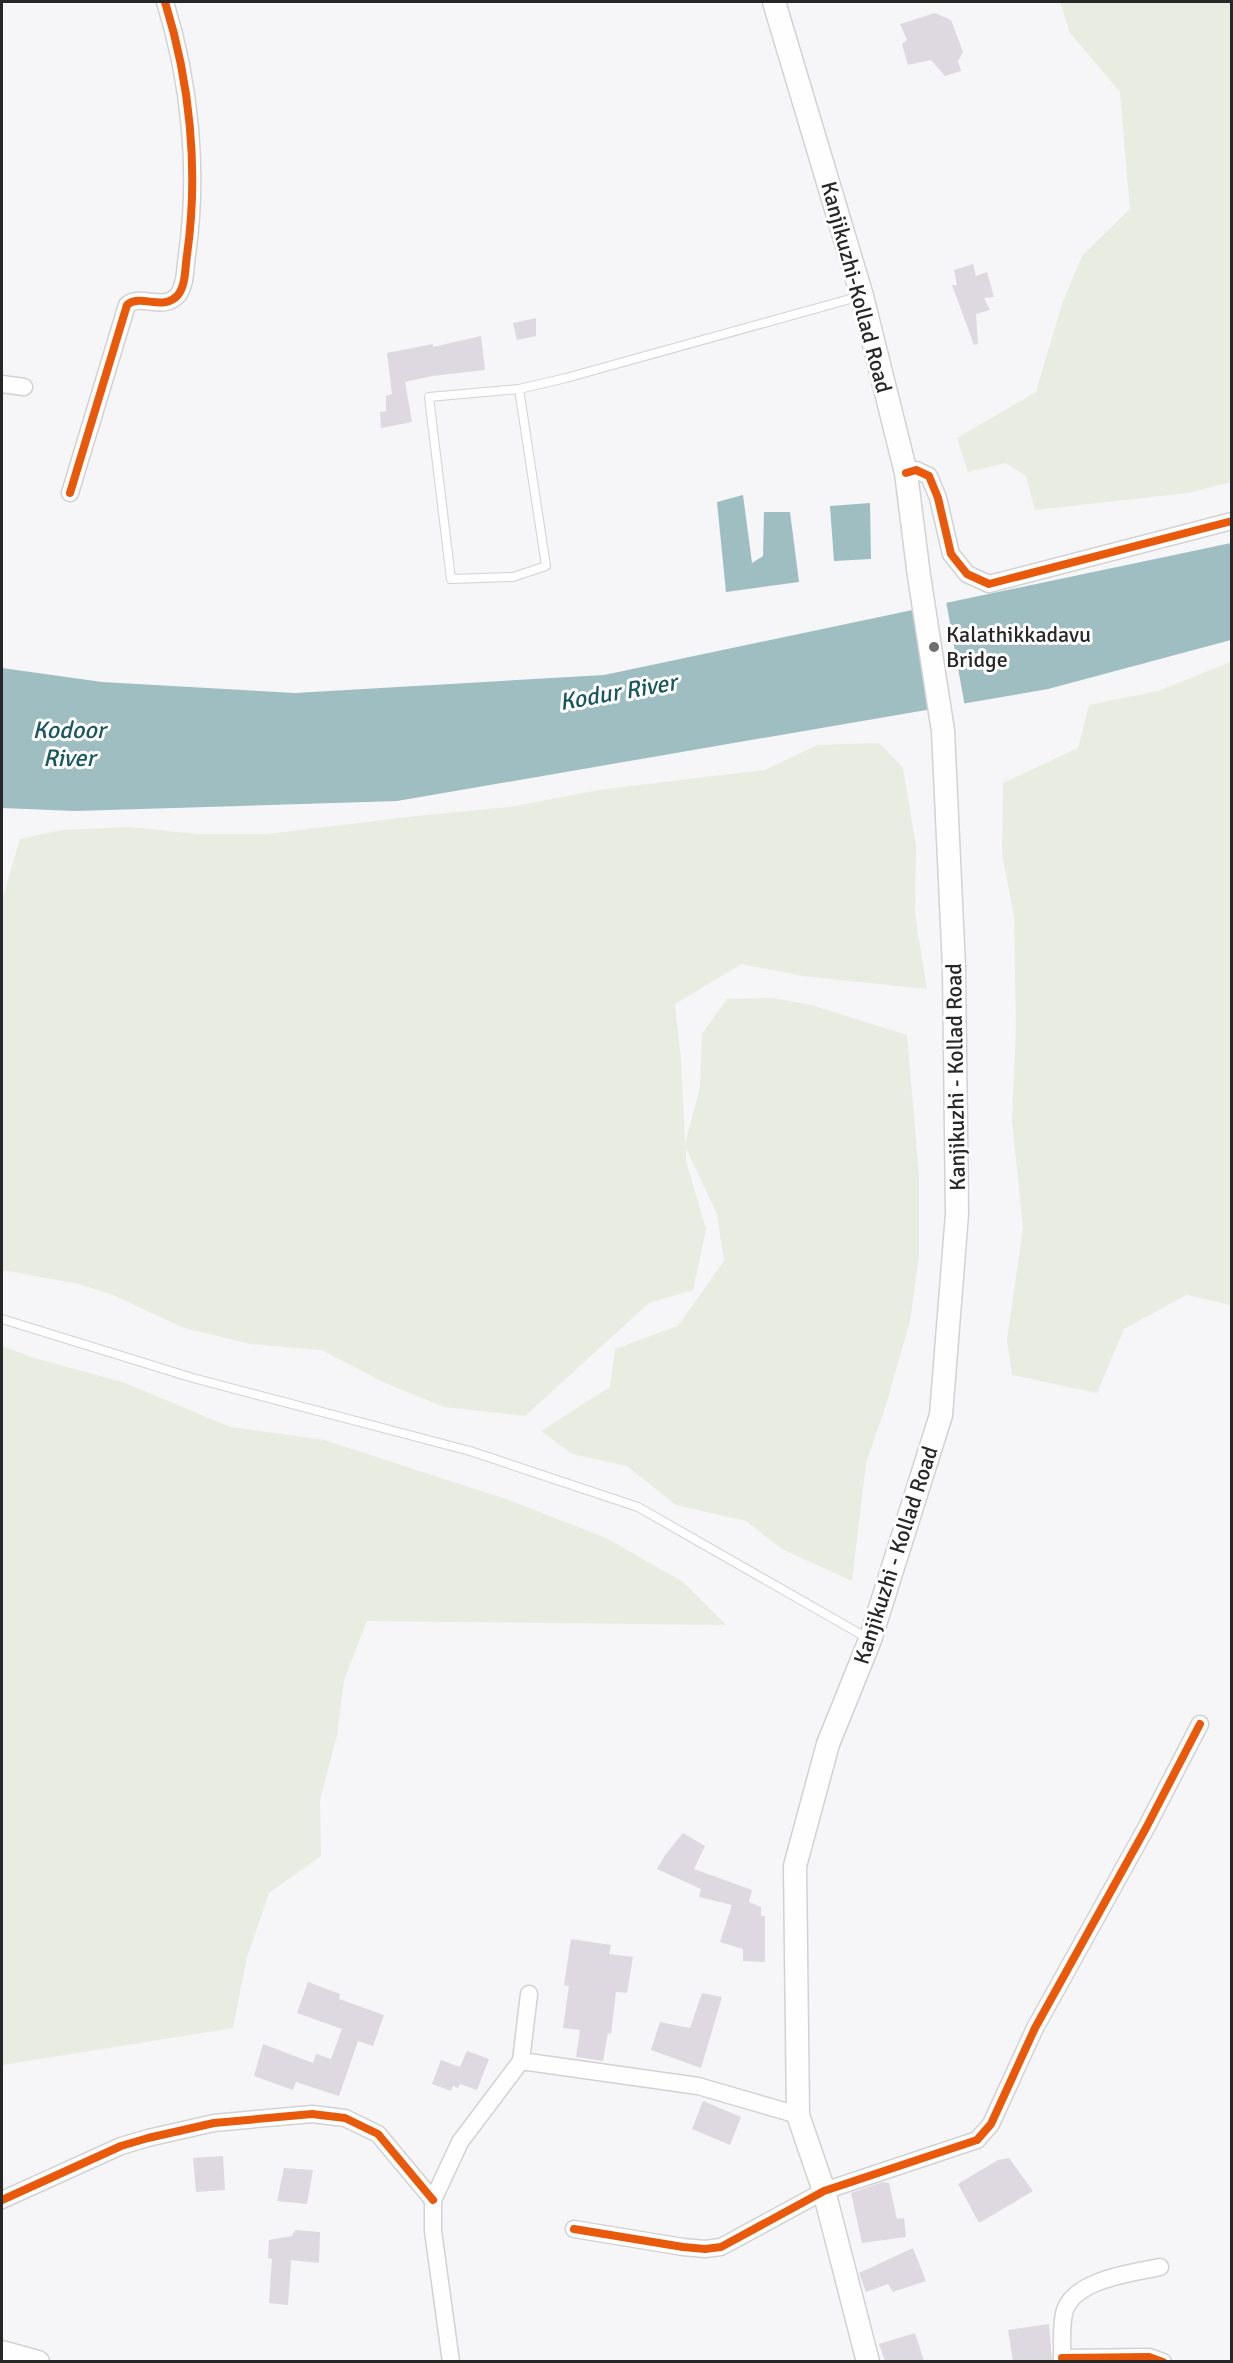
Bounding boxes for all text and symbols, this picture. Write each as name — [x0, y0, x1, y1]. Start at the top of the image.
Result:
street label: Kanjikuzhi-Kollad Road — [815, 178, 898, 396]
place label: Kalathikkadavu Bridge — [946, 621, 1091, 673]
marker: Kalathikkadavu Bridge — [927, 640, 941, 654]
water label: Kodur River — [557, 666, 682, 717]
water label: Kodoor River — [33, 715, 109, 773]
street label: Kanjikuzhi - Kollad Road — [940, 963, 971, 1191]
street label: Kanjikuzhi - Kollad Road — [847, 1443, 944, 1668]

